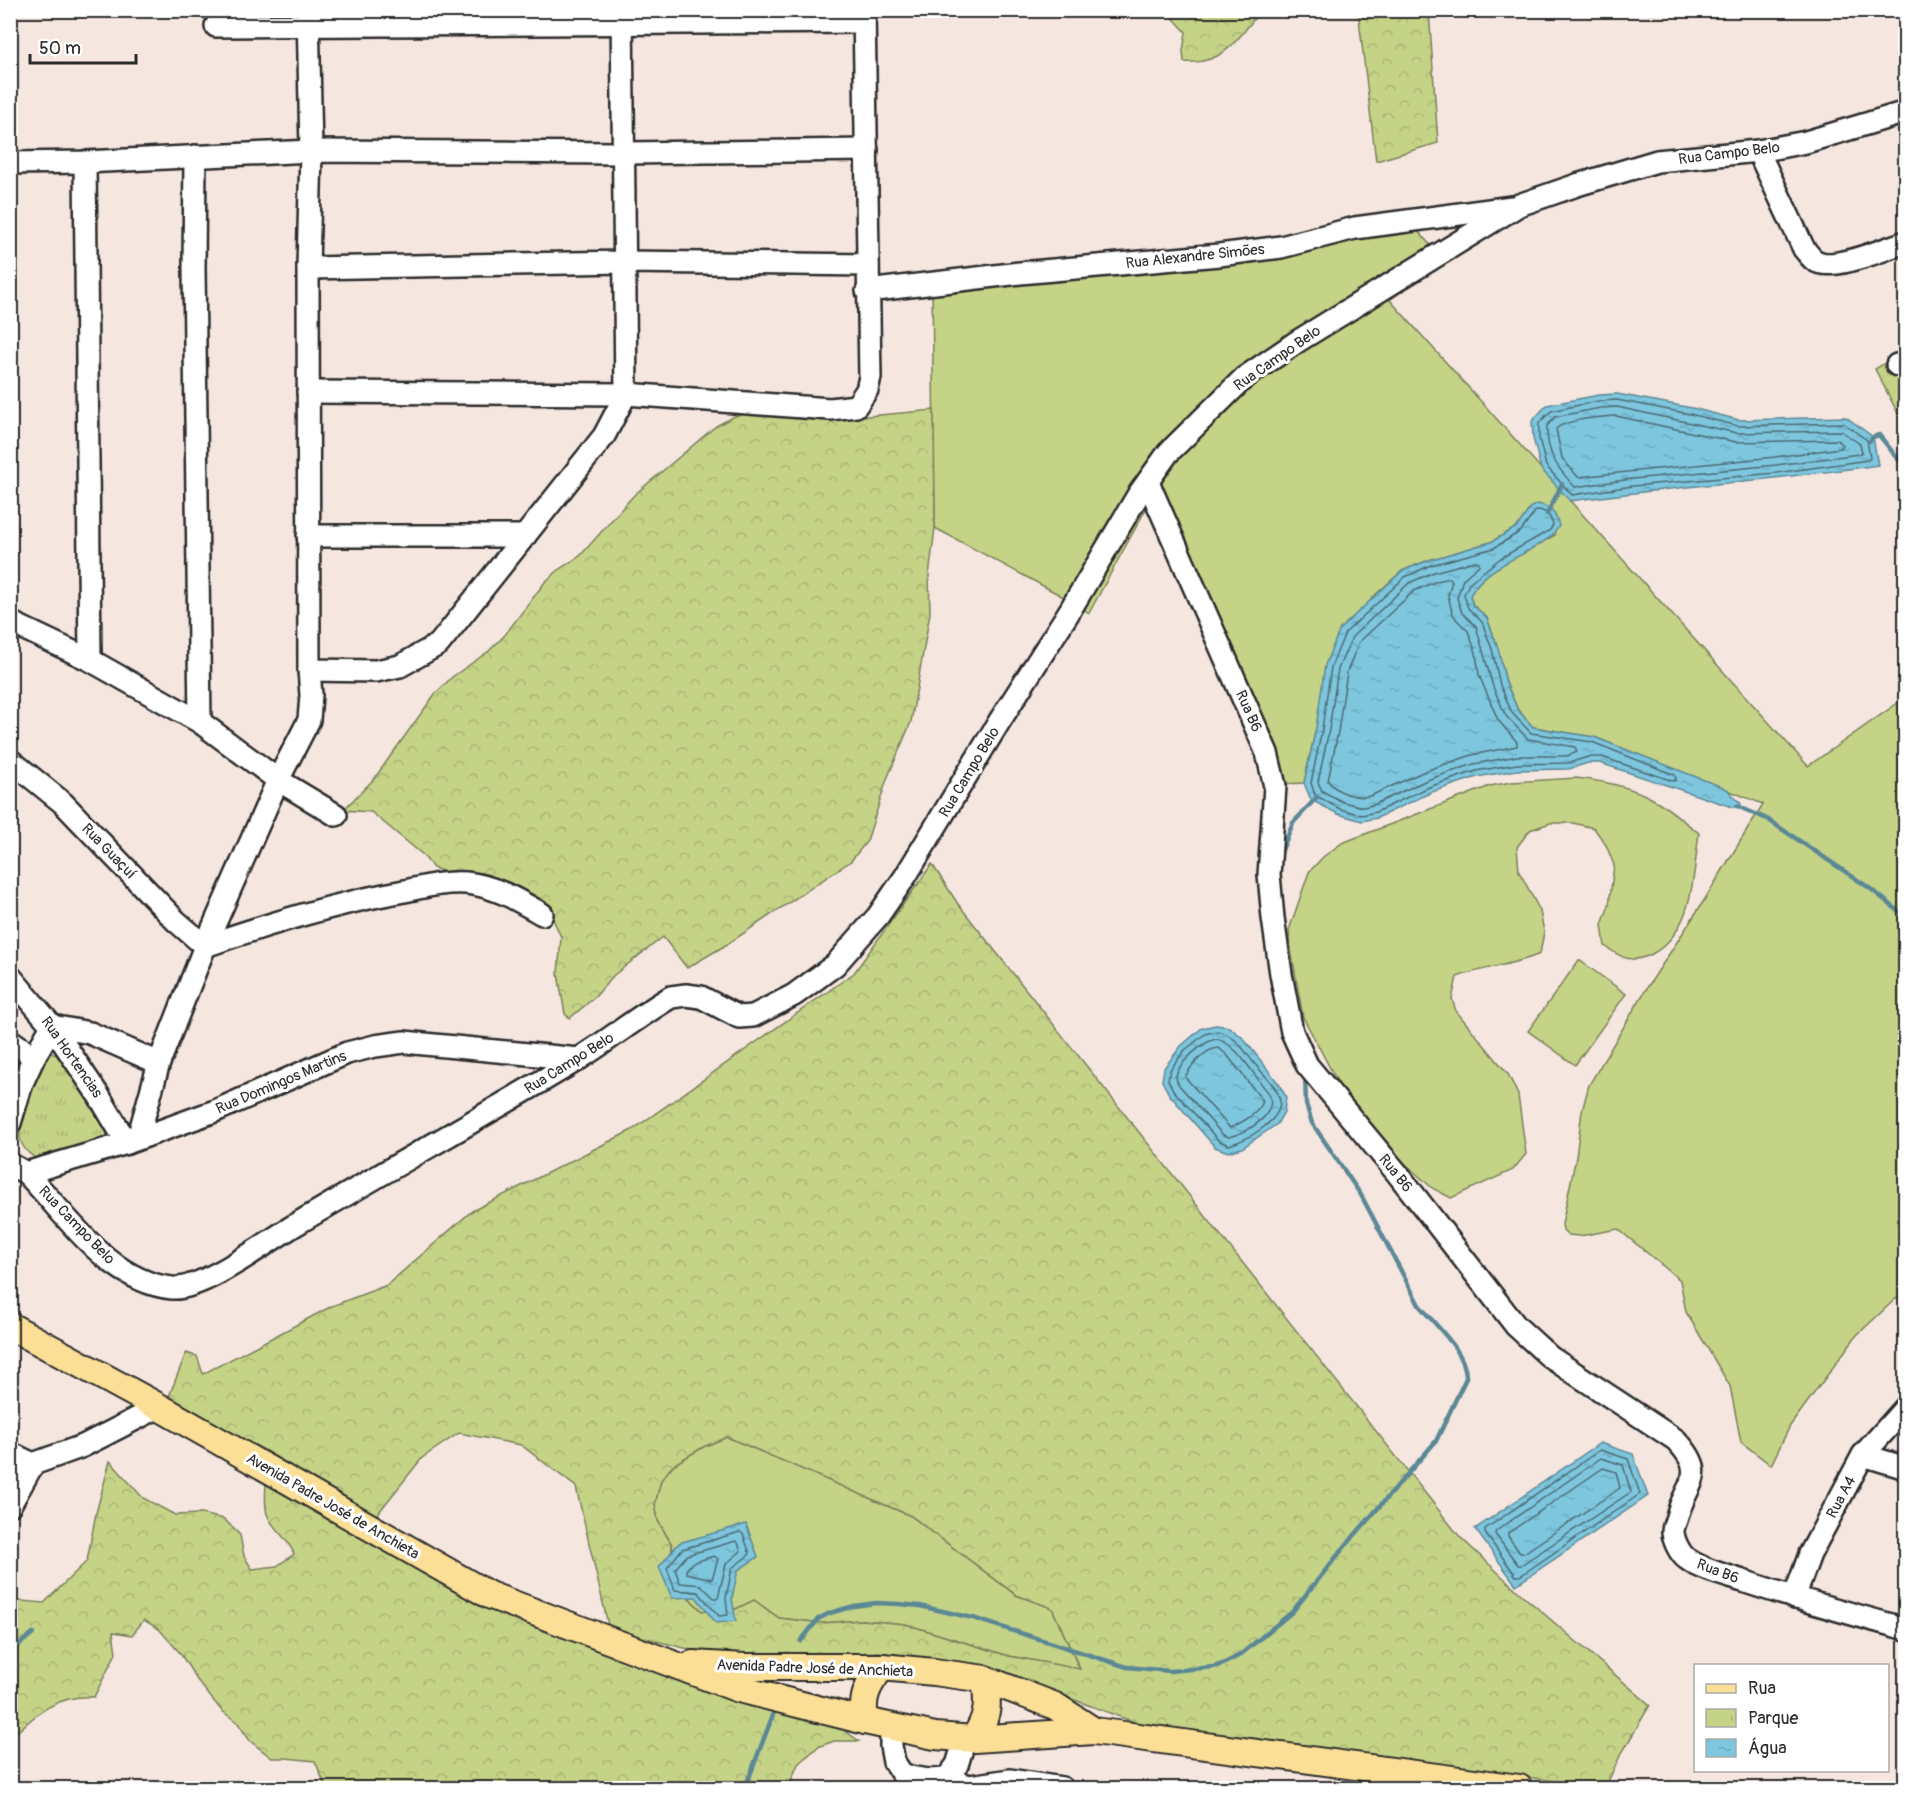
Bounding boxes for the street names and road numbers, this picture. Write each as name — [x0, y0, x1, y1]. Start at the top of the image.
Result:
street label: Rua Campo Belo — [1677, 138, 1781, 169]
street label: Rua Alexandre Simões — [1125, 240, 1266, 273]
street label: Rua Campo Belo — [1230, 321, 1324, 395]
street label: Rua B6 — [1231, 687, 1266, 735]
street label: Rua Campo Belo — [935, 724, 1004, 821]
street label: Rua Guaçuí — [77, 819, 140, 883]
street label: Rua Hortencias — [37, 1013, 107, 1102]
street label: Rua Campo Belo — [521, 1028, 618, 1098]
street label: Rua Domingos Martins — [213, 1046, 350, 1119]
street label: Rua B6 — [1374, 1150, 1417, 1196]
street label: Rua Campo Belo — [34, 1182, 119, 1269]
street label: Avenida Padre José de Anchieta — [243, 1449, 423, 1564]
street label: Rua A4 — [1823, 1473, 1861, 1522]
street label: Rua B6 — [1694, 1555, 1742, 1588]
street label: Avenida Padre José de Anchieta — [716, 1656, 914, 1681]

